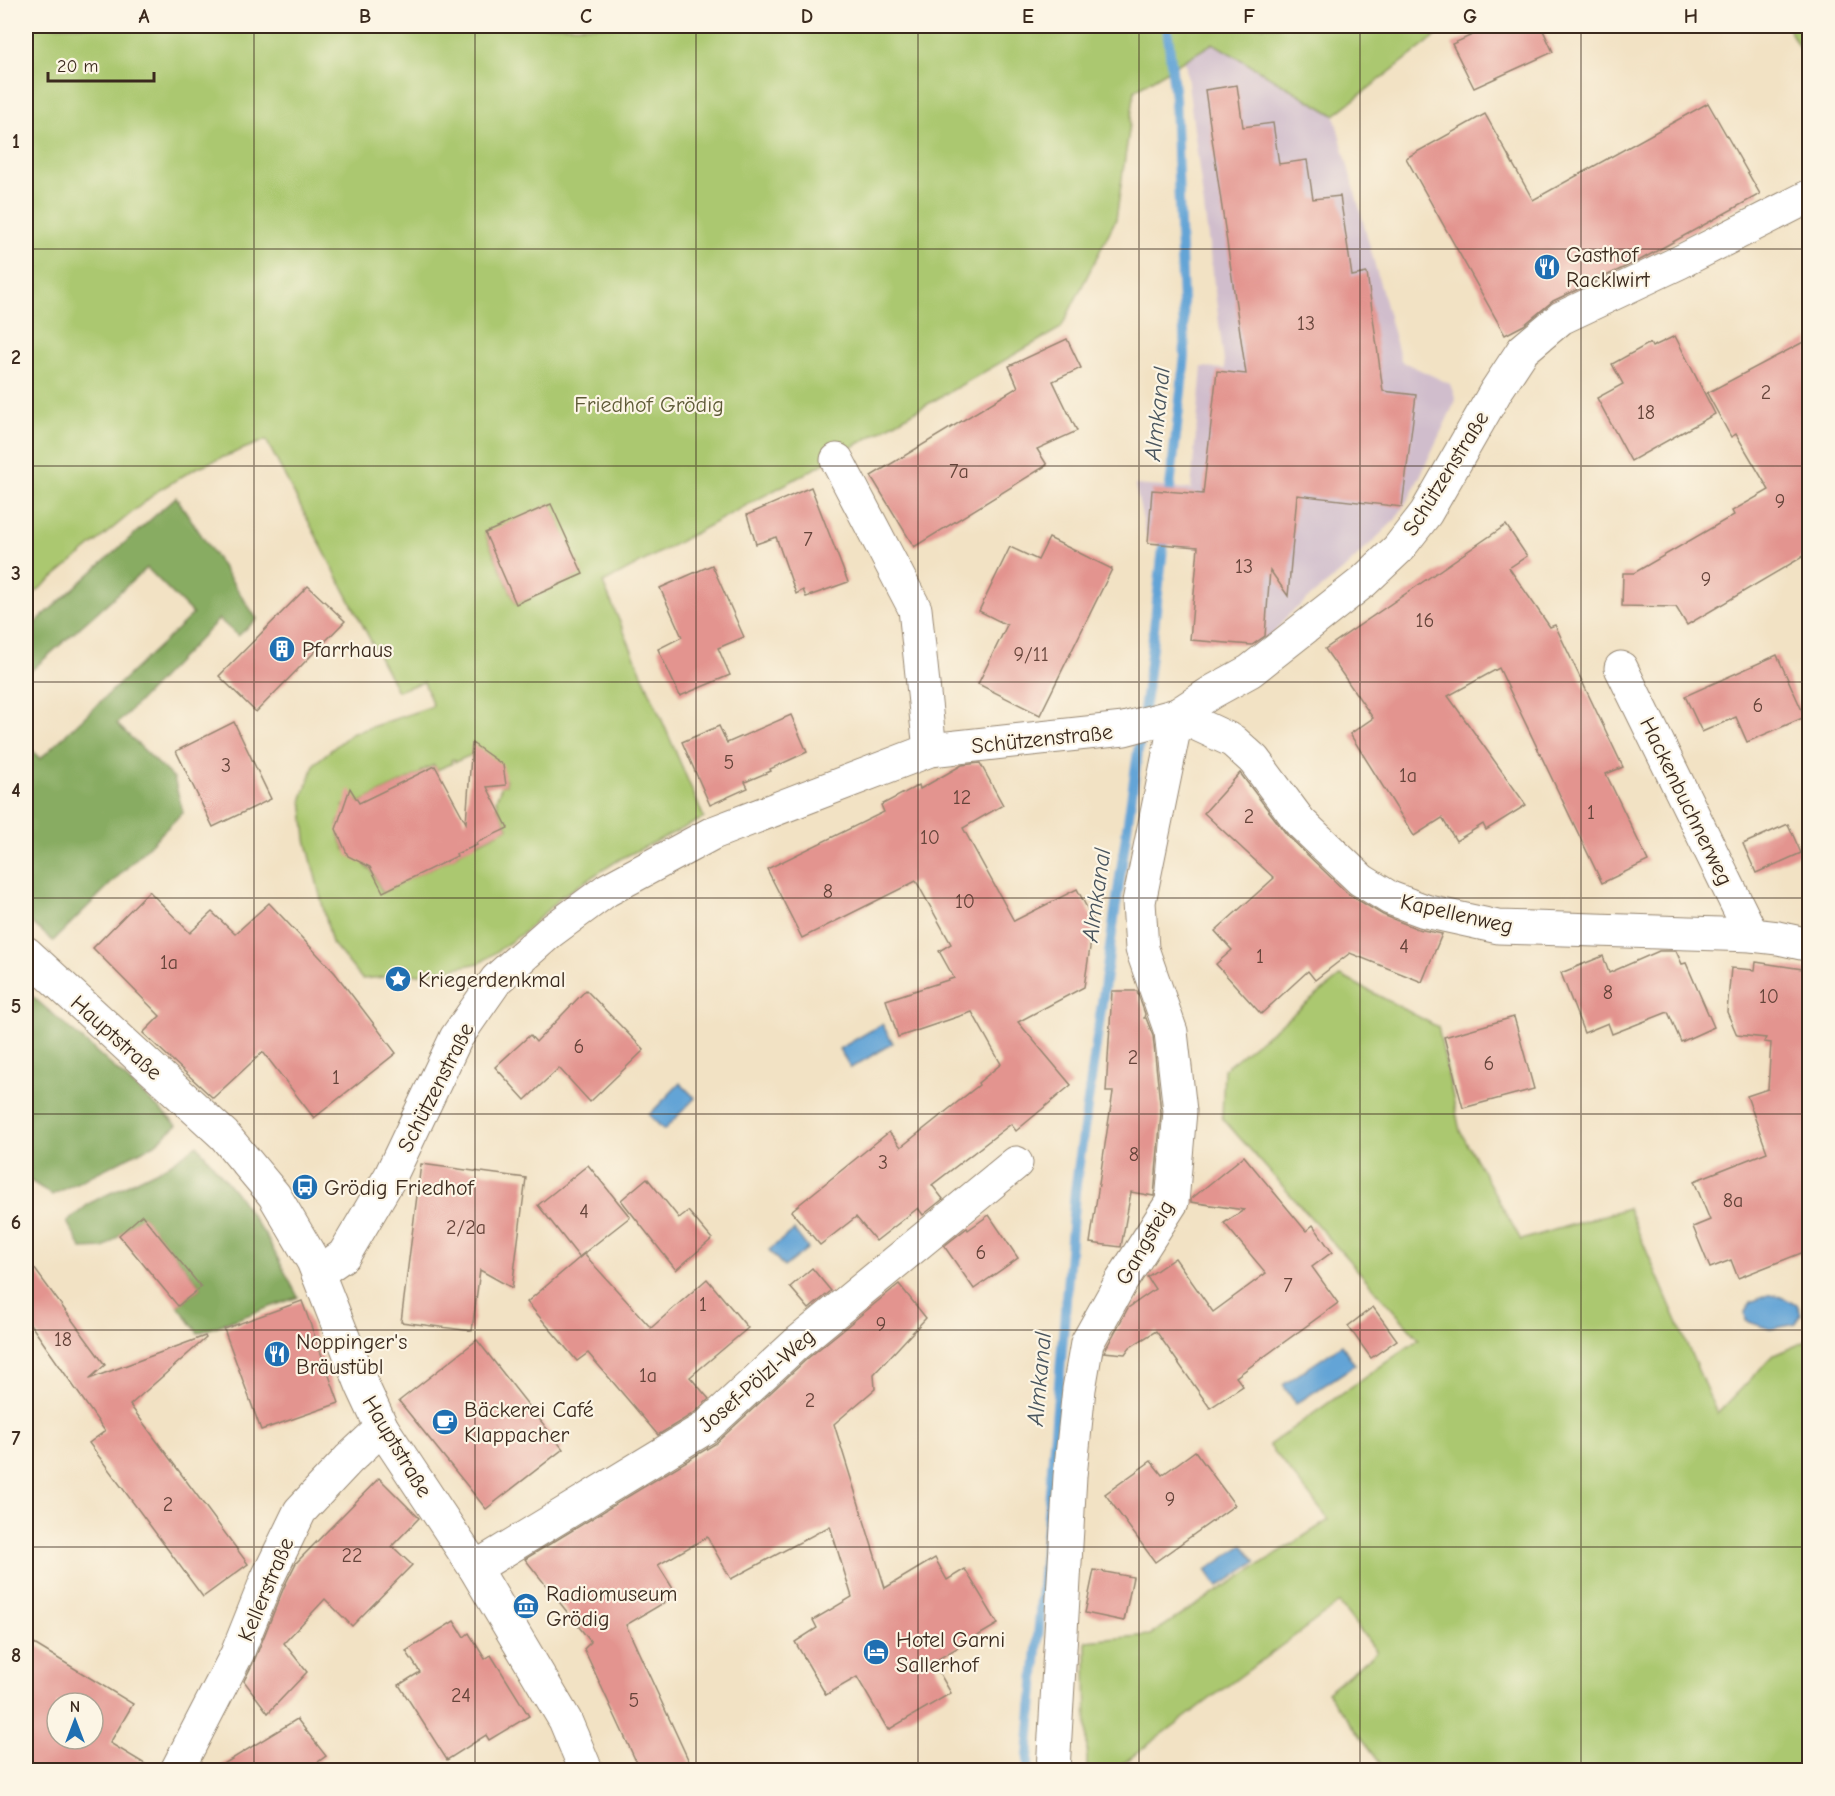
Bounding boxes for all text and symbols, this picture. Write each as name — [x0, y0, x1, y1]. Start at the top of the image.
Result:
text: A — [138, 5, 150, 28]
text: B — [359, 5, 371, 28]
text: C — [580, 5, 592, 28]
text: D — [801, 5, 813, 28]
text: E — [1022, 5, 1034, 28]
text: F — [1243, 5, 1255, 28]
text: G — [1463, 5, 1477, 28]
text: H — [1684, 5, 1698, 28]
scale bar — [48, 45, 154, 83]
text: 20 m — [57, 56, 98, 77]
text: 1 — [12, 130, 20, 153]
place label: Gasthof Racklwirt — [1566, 242, 1650, 293]
restaurant icon: Gasthof Racklwirt — [1532, 252, 1562, 282]
house number: 13 — [1297, 312, 1315, 335]
text: 2 — [11, 346, 21, 369]
water label: Almkanal — [1138, 365, 1176, 463]
house number: 2 — [1761, 381, 1771, 404]
park label: Friedhof Grödig — [574, 392, 724, 418]
house number: 18 — [1637, 401, 1655, 424]
street label: Schützenstraße — [1397, 406, 1495, 541]
house number: 7a — [949, 460, 969, 483]
house number: 9 — [1775, 490, 1785, 513]
house number: 7 — [803, 528, 813, 551]
house number: 13 — [1235, 555, 1253, 578]
text: 3 — [11, 562, 21, 585]
house number: 9 — [1701, 568, 1711, 591]
house number: 16 — [1416, 609, 1434, 632]
building icon: Pfarrhaus — [267, 634, 297, 664]
place label: Pfarrhaus — [302, 637, 392, 663]
house number: 9/11 — [1013, 643, 1049, 666]
house number: 6 — [1753, 694, 1763, 717]
street label: Hackenbuchnerweg — [1634, 713, 1738, 890]
street label: Schützenstraße — [970, 719, 1114, 759]
house number: 5 — [724, 751, 734, 774]
house number: 3 — [221, 754, 231, 777]
house number: 1a — [1399, 764, 1417, 787]
text: 4 — [11, 779, 21, 802]
house number: 12 — [953, 786, 971, 809]
house number: 1 — [1587, 801, 1595, 824]
house number: 2 — [1244, 805, 1254, 828]
house number: 10 — [920, 826, 940, 849]
water label: Almkanal — [1075, 846, 1117, 945]
house number: 8 — [823, 880, 833, 903]
street label: Kapellenweg — [1398, 888, 1516, 940]
house number: 10 — [955, 890, 975, 913]
house number: 4 — [1399, 935, 1409, 958]
house number: 1 — [1256, 945, 1264, 968]
house number: 1a — [160, 951, 178, 974]
place icon: Kriegerdenkmal — [383, 964, 413, 994]
place label: Kriegerdenkmal — [418, 967, 566, 993]
house number: 8 — [1603, 981, 1613, 1004]
house number: 10 — [1759, 985, 1779, 1008]
street label: Hauptstraße — [65, 990, 167, 1086]
text: 5 — [11, 995, 21, 1018]
street label: Schützenstraße — [392, 1018, 480, 1157]
house number: 6 — [574, 1035, 584, 1058]
house number: 2 — [1128, 1046, 1138, 1069]
house number: 6 — [1484, 1052, 1494, 1075]
house number: 1 — [332, 1066, 340, 1089]
house number: 8 — [1129, 1143, 1139, 1166]
house number: 3 — [878, 1151, 888, 1174]
bus stop icon: Grödig Friedhof — [290, 1172, 320, 1202]
place label: Grödig Friedhof — [324, 1175, 476, 1201]
house number: 8a — [1723, 1189, 1743, 1212]
street label: Gangsteig — [1110, 1196, 1179, 1289]
house number: 4 — [579, 1200, 589, 1223]
text: 6 — [11, 1211, 21, 1234]
house number: 2/2a — [446, 1216, 486, 1239]
house number: 6 — [976, 1241, 986, 1264]
house number: 7 — [1283, 1274, 1293, 1297]
house number: 1 — [699, 1293, 707, 1316]
house number: 9 — [876, 1313, 886, 1336]
street label: Josef-Pölzl-Weg — [693, 1323, 820, 1438]
house number: 18 — [54, 1328, 72, 1351]
place label: Noppinger's Bräustübl — [296, 1329, 408, 1380]
water label: Almkanal — [1021, 1330, 1057, 1428]
restaurant icon: Noppinger's Bräustübl — [262, 1339, 292, 1369]
house number: 1a — [639, 1364, 657, 1387]
house number: 2 — [805, 1389, 815, 1412]
street label: Hauptstraße — [357, 1391, 438, 1502]
place label: Bäckerei Café Klappacher — [464, 1397, 594, 1448]
cafe icon: Bäckerei Café Klappacher — [430, 1407, 460, 1437]
text: 7 — [12, 1427, 21, 1450]
house number: 9 — [1165, 1488, 1175, 1511]
house number: 2 — [163, 1493, 173, 1516]
street label: Kellerstraße — [232, 1533, 299, 1645]
house number: 22 — [342, 1544, 362, 1567]
place label: Radiomuseum Grödig — [546, 1581, 677, 1632]
museum icon: Radiomuseum Grödig — [511, 1591, 541, 1621]
place label: Hotel Garni Sallerhof — [896, 1627, 1005, 1678]
hotel icon: Hotel Garni Sallerhof — [861, 1637, 891, 1667]
text: 8 — [11, 1644, 21, 1667]
house number: 24 — [451, 1684, 471, 1707]
house number: 5 — [629, 1689, 639, 1712]
north arrow — [45, 1691, 105, 1751]
text: N — [70, 1698, 80, 1716]

